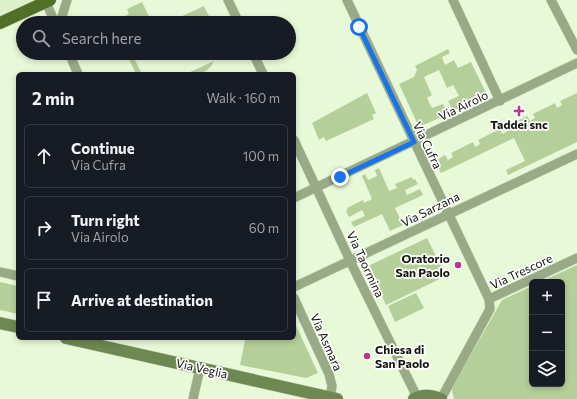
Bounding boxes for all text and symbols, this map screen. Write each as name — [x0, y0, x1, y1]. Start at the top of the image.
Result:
search box — [16, 16, 296, 60]
route start — [350, 18, 368, 36]
icon: search — [30, 27, 52, 49]
text: Search here — [62, 29, 141, 47]
street label: Via Airolo — [436, 87, 490, 123]
text: 2 min — [32, 88, 74, 109]
text: Walk · 160 m — [206, 90, 280, 106]
marker: Taddei snc — [514, 106, 524, 116]
place label: Taddei snc — [490, 117, 548, 131]
street label: Via Cufra — [411, 119, 445, 171]
text: Continue — [71, 139, 135, 157]
icon: ahead — [33, 145, 55, 167]
text: 100 m — [243, 148, 279, 164]
text: Via Cufra — [71, 157, 126, 173]
route end — [331, 168, 349, 186]
street label: Via Sarzana — [398, 189, 462, 229]
text: Turn right — [71, 211, 140, 229]
icon: right — [33, 217, 55, 239]
text: 60 m — [249, 220, 279, 236]
text: Via Airolo — [71, 229, 129, 245]
street label: Via Taormina — [345, 229, 387, 299]
place label: Oratorio San Paolo — [396, 251, 450, 279]
street label: Via Trescore — [488, 251, 554, 291]
marker: Oratorio San Paolo — [453, 260, 463, 270]
map controls — [529, 279, 565, 387]
button: + — [529, 279, 565, 315]
icon: arrive — [33, 289, 55, 311]
text: Arrive at destination — [71, 291, 213, 309]
street label: Via Asmara — [308, 311, 346, 373]
button: − — [529, 315, 565, 351]
place label: Chiesa di San Paolo — [375, 342, 430, 370]
marker: Chiesa di San Paolo — [362, 351, 372, 361]
button: layers — [529, 351, 565, 387]
street label: Via Veglia — [175, 355, 229, 381]

